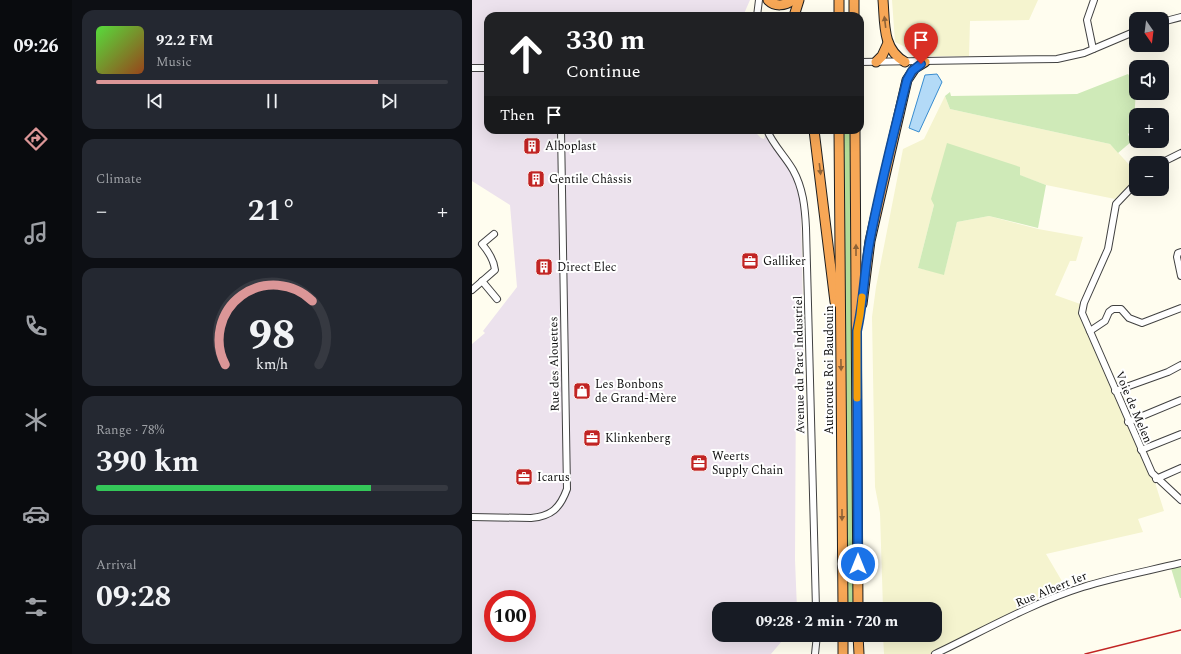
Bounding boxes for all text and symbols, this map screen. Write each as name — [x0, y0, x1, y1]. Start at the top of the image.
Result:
north arrow — [1129, 12, 1169, 52]
map controls — [1129, 12, 1169, 196]
one-way arrow — [882, 16, 888, 28]
text: 330 m — [566, 19, 645, 62]
pin — [904, 23, 938, 64]
icon: ahead — [500, 28, 552, 80]
text: 92.2 FM — [156, 29, 213, 52]
icon: arrive — [910, 29, 932, 51]
text: 09:26 — [13, 33, 59, 60]
text: Music — [156, 52, 192, 72]
text: Continue — [566, 58, 641, 85]
button: sound — [1129, 60, 1169, 100]
icon: previous — [144, 90, 166, 112]
icon: pause — [261, 90, 283, 112]
icon: next — [378, 90, 400, 112]
text: Then — [500, 104, 535, 127]
icon: arrive — [543, 104, 565, 126]
button: + — [1129, 108, 1169, 148]
icon: directions — [22, 125, 50, 153]
building icon: Alboplast — [522, 136, 542, 156]
place label: Alboplast — [545, 137, 596, 156]
button: − — [1129, 156, 1169, 196]
one-way arrow — [817, 163, 823, 175]
text: Climate — [96, 169, 142, 189]
building icon: Gentile Châssis — [526, 169, 546, 189]
place label: Gentile Châssis — [549, 170, 632, 189]
text: 21° — [248, 188, 296, 234]
text: − — [96, 195, 107, 228]
text: + — [437, 195, 448, 228]
icon: music — [22, 219, 50, 247]
one-way arrow — [853, 243, 859, 256]
office icon: Galliker — [740, 251, 760, 271]
place label: Galliker — [763, 252, 806, 271]
building icon: Direct Elec — [534, 257, 554, 277]
place label: Direct Elec — [557, 258, 617, 277]
street label: Avenue du Parc Industriel — [789, 296, 810, 434]
text: 98 — [249, 304, 295, 367]
street label: Autoroute Roi Baudouin — [820, 305, 839, 435]
icon: phone — [22, 312, 50, 340]
street label: Rue des Alouettes — [544, 316, 565, 412]
text: km/h — [256, 354, 288, 376]
one-way arrow — [838, 359, 844, 372]
street label: Voie de Melen — [1110, 368, 1157, 446]
place label: Les Bonbons de Grand-Mère — [595, 375, 677, 408]
shop icon: Les Bonbons de Grand-Mère — [572, 381, 592, 401]
icon: climate — [22, 406, 50, 434]
text: Range · 78% — [96, 420, 164, 440]
office icon: Klinkenberg — [582, 428, 602, 448]
place label: Klinkenberg — [605, 429, 671, 448]
text: 390 km — [96, 439, 199, 485]
place label: Weerts Supply Chain — [712, 447, 783, 480]
office icon: Weerts Supply Chain — [689, 453, 709, 473]
office icon: Icarus — [514, 467, 534, 487]
place label: Icarus — [537, 468, 570, 487]
icon: car — [22, 500, 50, 528]
one-way arrow — [839, 509, 845, 522]
position arrow — [837, 543, 879, 585]
text: Arrival — [96, 555, 137, 575]
street label: Rue Albert Ier — [1013, 566, 1090, 612]
text: 09:28 — [96, 574, 171, 620]
speed limit sign: 100 — [484, 590, 536, 642]
icon: filters — [22, 593, 50, 621]
text: 09:28 · 2 min · 720 m — [756, 610, 898, 633]

